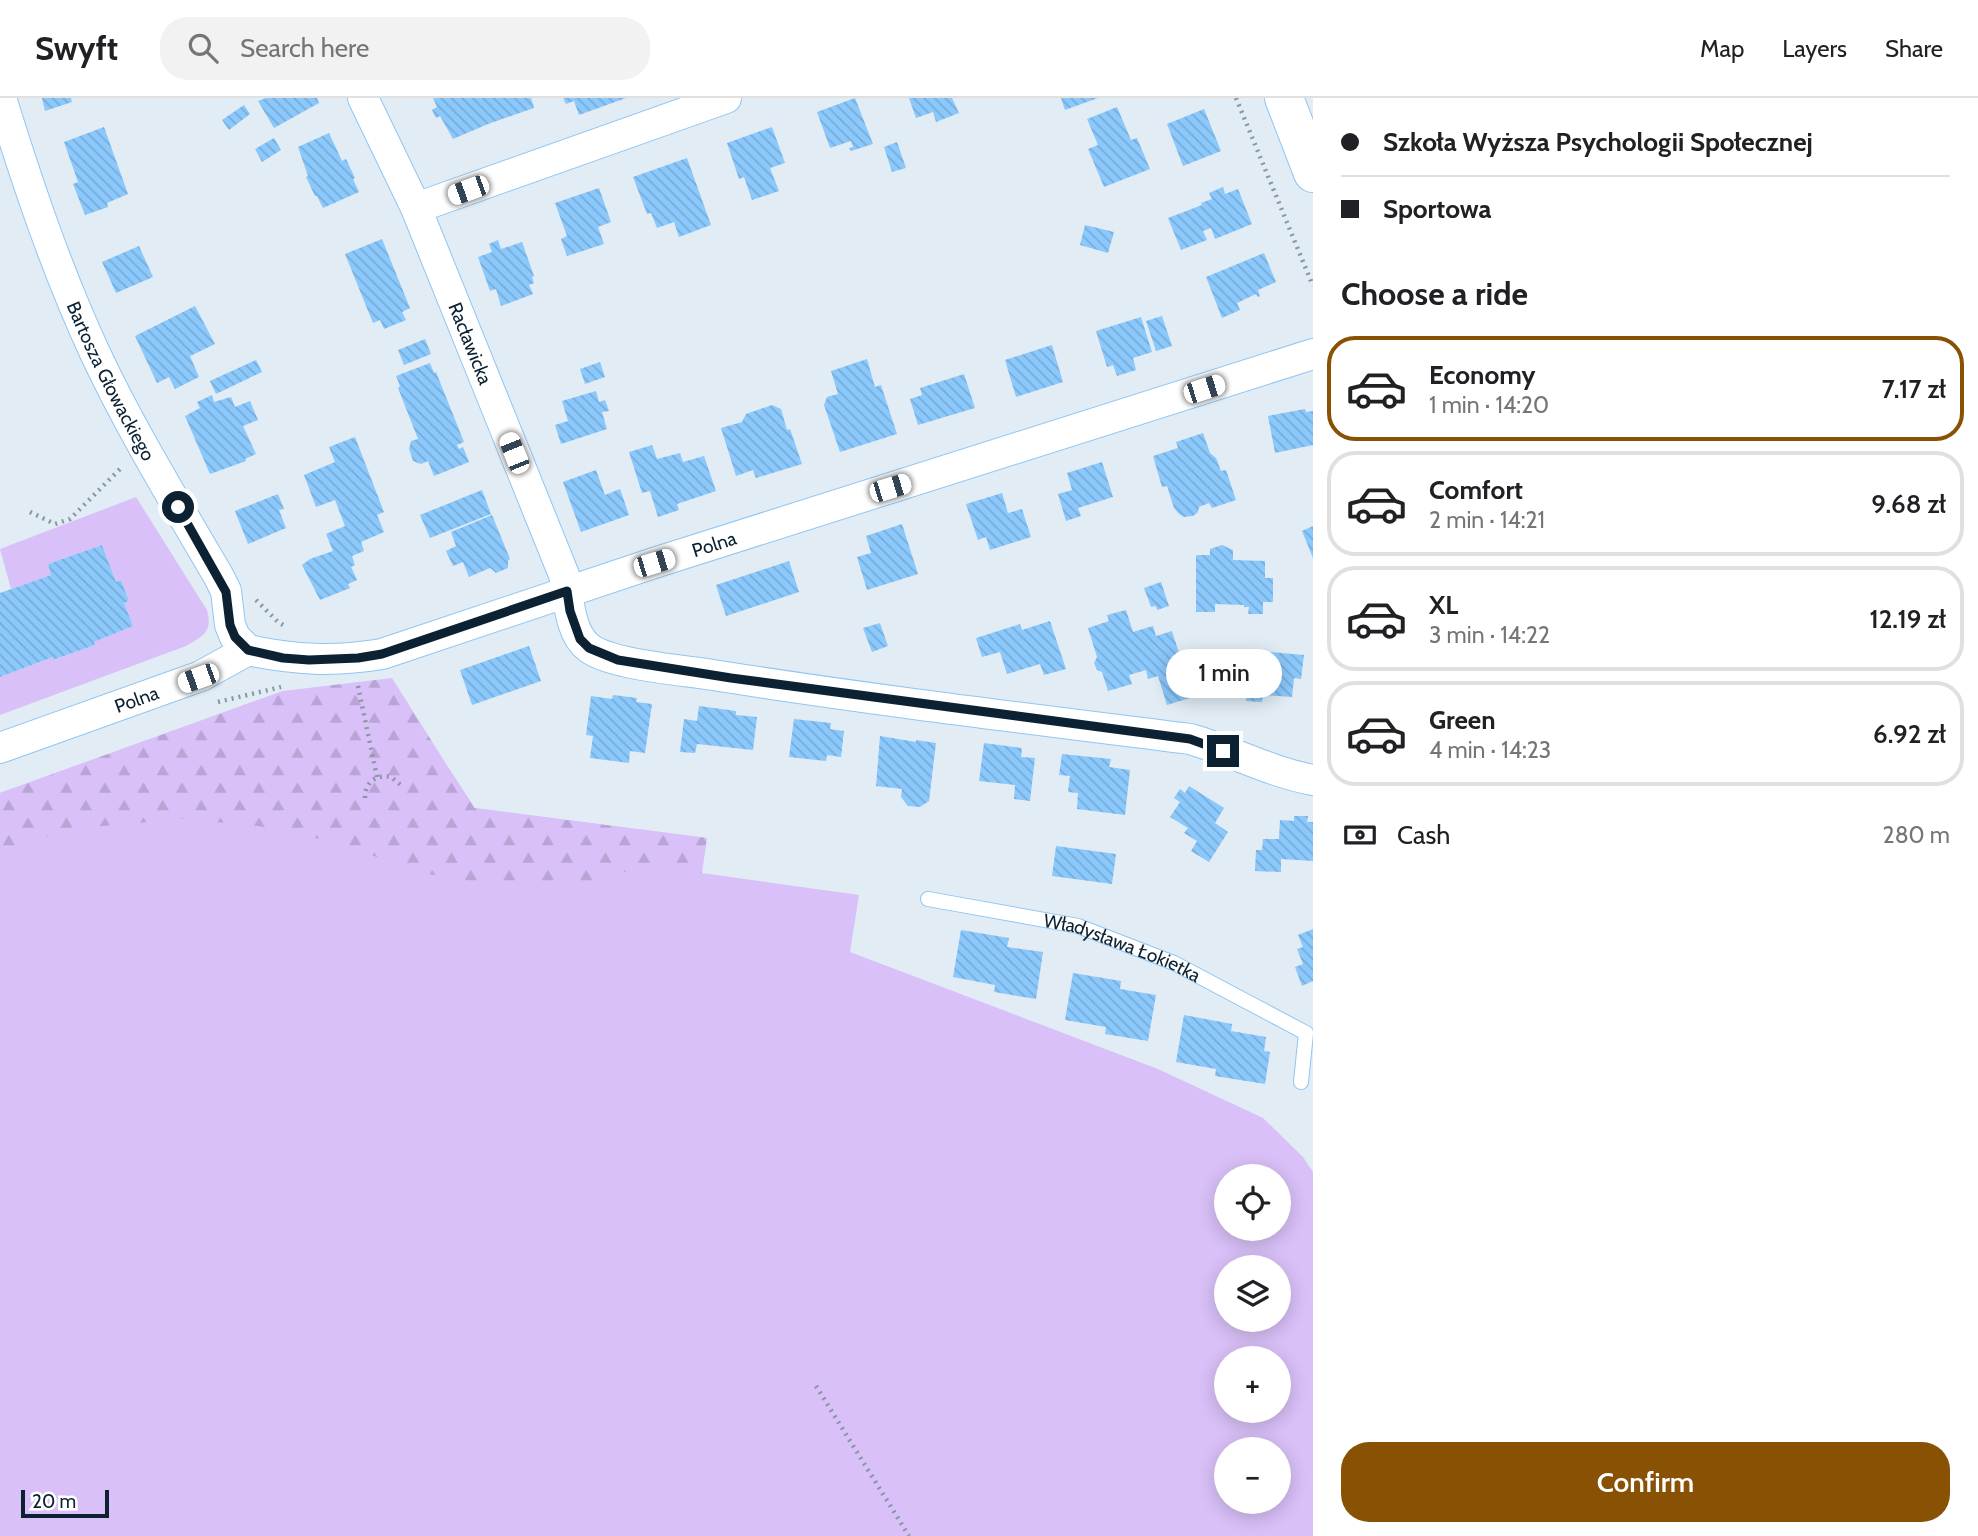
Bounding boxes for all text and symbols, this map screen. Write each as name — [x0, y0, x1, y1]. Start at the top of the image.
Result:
search box — [160, 17, 650, 80]
text: Swyft — [35, 28, 118, 68]
icon: search — [184, 29, 222, 67]
text: Search here — [240, 32, 369, 64]
text: Map — [1700, 34, 1744, 63]
text: Layers — [1782, 34, 1847, 63]
text: Share — [1885, 34, 1943, 63]
text: Szkoła Wyższa Psychologii Społecznej — [1383, 126, 1813, 158]
car — [445, 173, 492, 207]
text: Sportowa — [1383, 193, 1492, 225]
text: Choose a ride — [1341, 274, 1528, 313]
street label: Bartosza Głowackiego — [62, 298, 160, 464]
street label: Racławicka — [444, 299, 497, 388]
icon: car — [1345, 357, 1408, 420]
text: Economy — [1429, 359, 1535, 391]
car — [1181, 373, 1228, 405]
text: 7.17 zł — [1882, 373, 1946, 405]
text: 1 min · 14:20 — [1429, 391, 1549, 419]
car — [497, 430, 532, 476]
car — [867, 472, 914, 504]
icon: car — [1345, 472, 1408, 535]
text: Comfort — [1429, 474, 1523, 506]
text: 9.68 zł — [1871, 488, 1946, 520]
route start — [162, 491, 194, 523]
text: 2 min · 14:21 — [1429, 506, 1545, 534]
street label: Polna — [689, 526, 739, 562]
car — [631, 547, 678, 579]
icon: car — [1345, 587, 1408, 650]
text: XL — [1429, 589, 1458, 621]
text: 12.19 zł — [1869, 603, 1946, 635]
text: 3 min · 14:22 — [1429, 621, 1550, 649]
callout: 1 min — [1165, 650, 1281, 698]
text: 1 min — [1198, 659, 1250, 687]
car — [175, 661, 222, 695]
street label: Polna — [111, 681, 162, 718]
icon: car — [1345, 702, 1408, 765]
text: Green — [1429, 704, 1496, 736]
text: 6.92 zł — [1873, 718, 1946, 750]
route end — [1207, 735, 1239, 767]
text: 4 min · 14:23 — [1429, 736, 1551, 764]
icon: cash — [1341, 816, 1379, 854]
text: Cash — [1397, 819, 1450, 851]
text: 280 m — [1883, 821, 1950, 849]
street label: Władysława Łokietka — [1042, 909, 1205, 987]
map controls — [1214, 1164, 1291, 1514]
button: locate — [1214, 1164, 1291, 1241]
button: layers — [1214, 1255, 1291, 1332]
button: + — [1214, 1346, 1291, 1423]
button: − — [1214, 1437, 1291, 1514]
button: Confirm — [1341, 1442, 1950, 1522]
scale bar — [21, 1487, 108, 1519]
text: 20 m — [32, 1490, 76, 1513]

